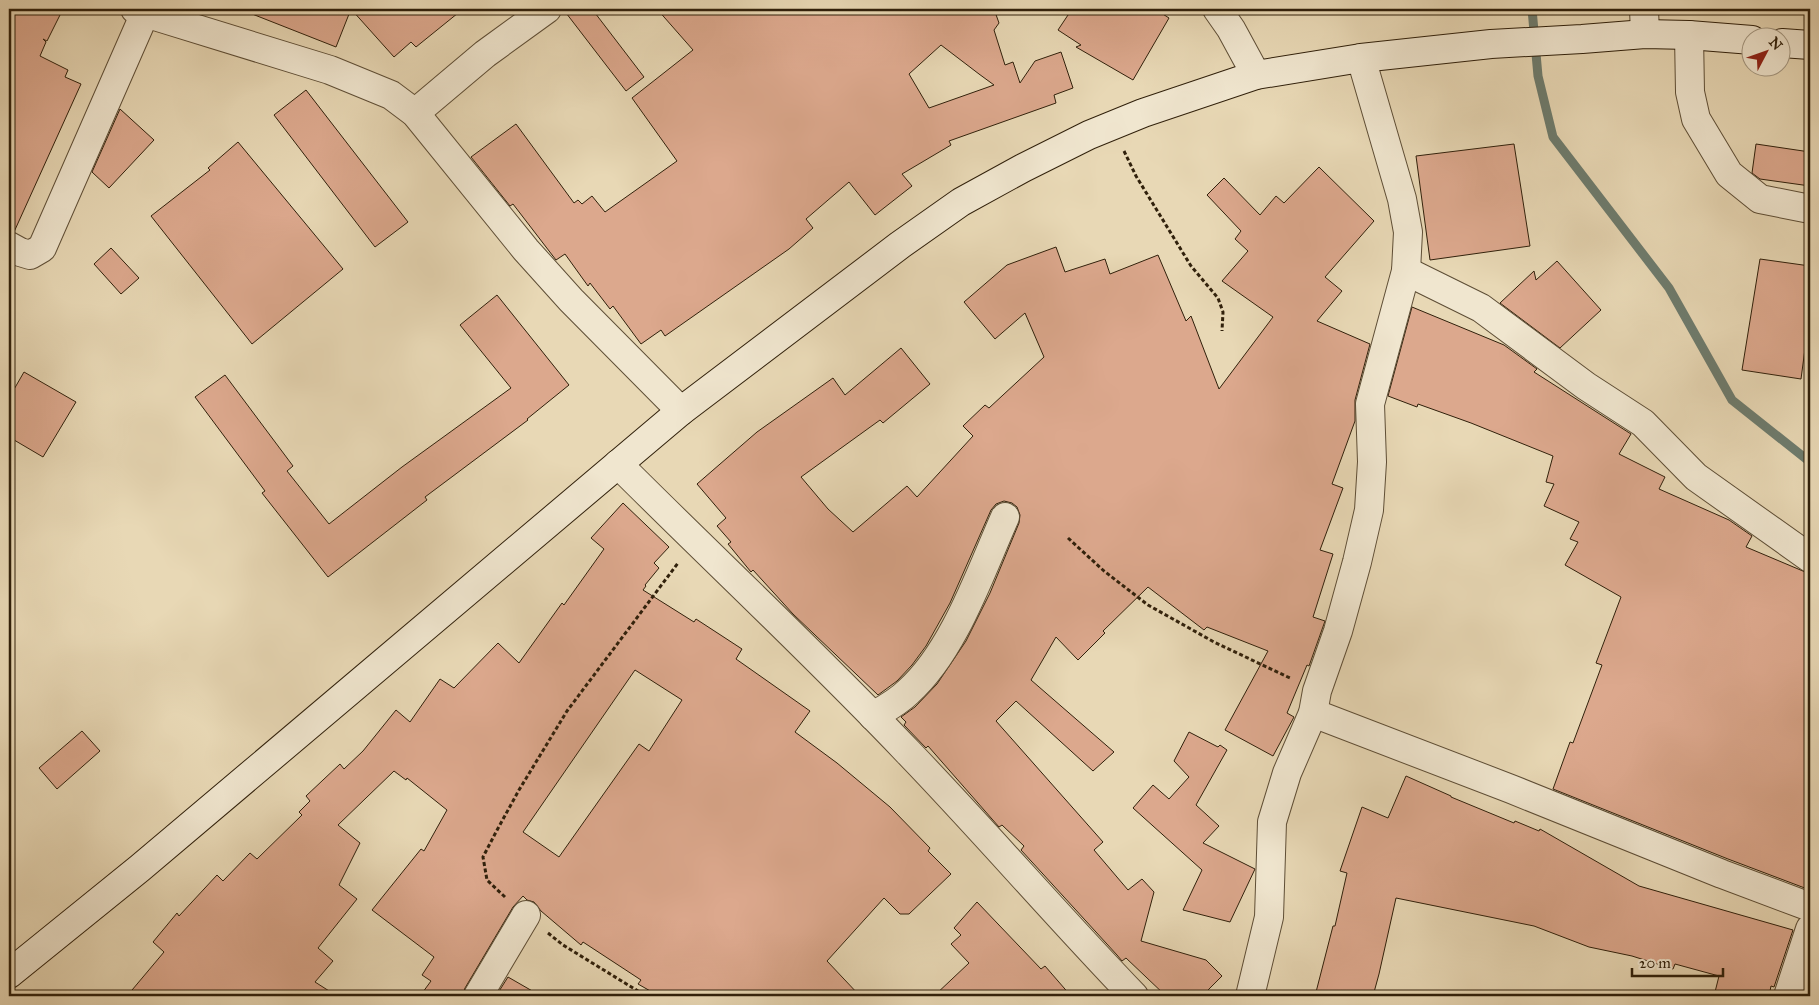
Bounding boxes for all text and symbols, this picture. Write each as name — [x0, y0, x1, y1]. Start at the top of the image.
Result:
north arrow — [1742, 28, 1792, 78]
text: N — [1765, 34, 1786, 54]
scale bar — [1632, 945, 1723, 977]
text: 20 m — [1639, 954, 1671, 972]

